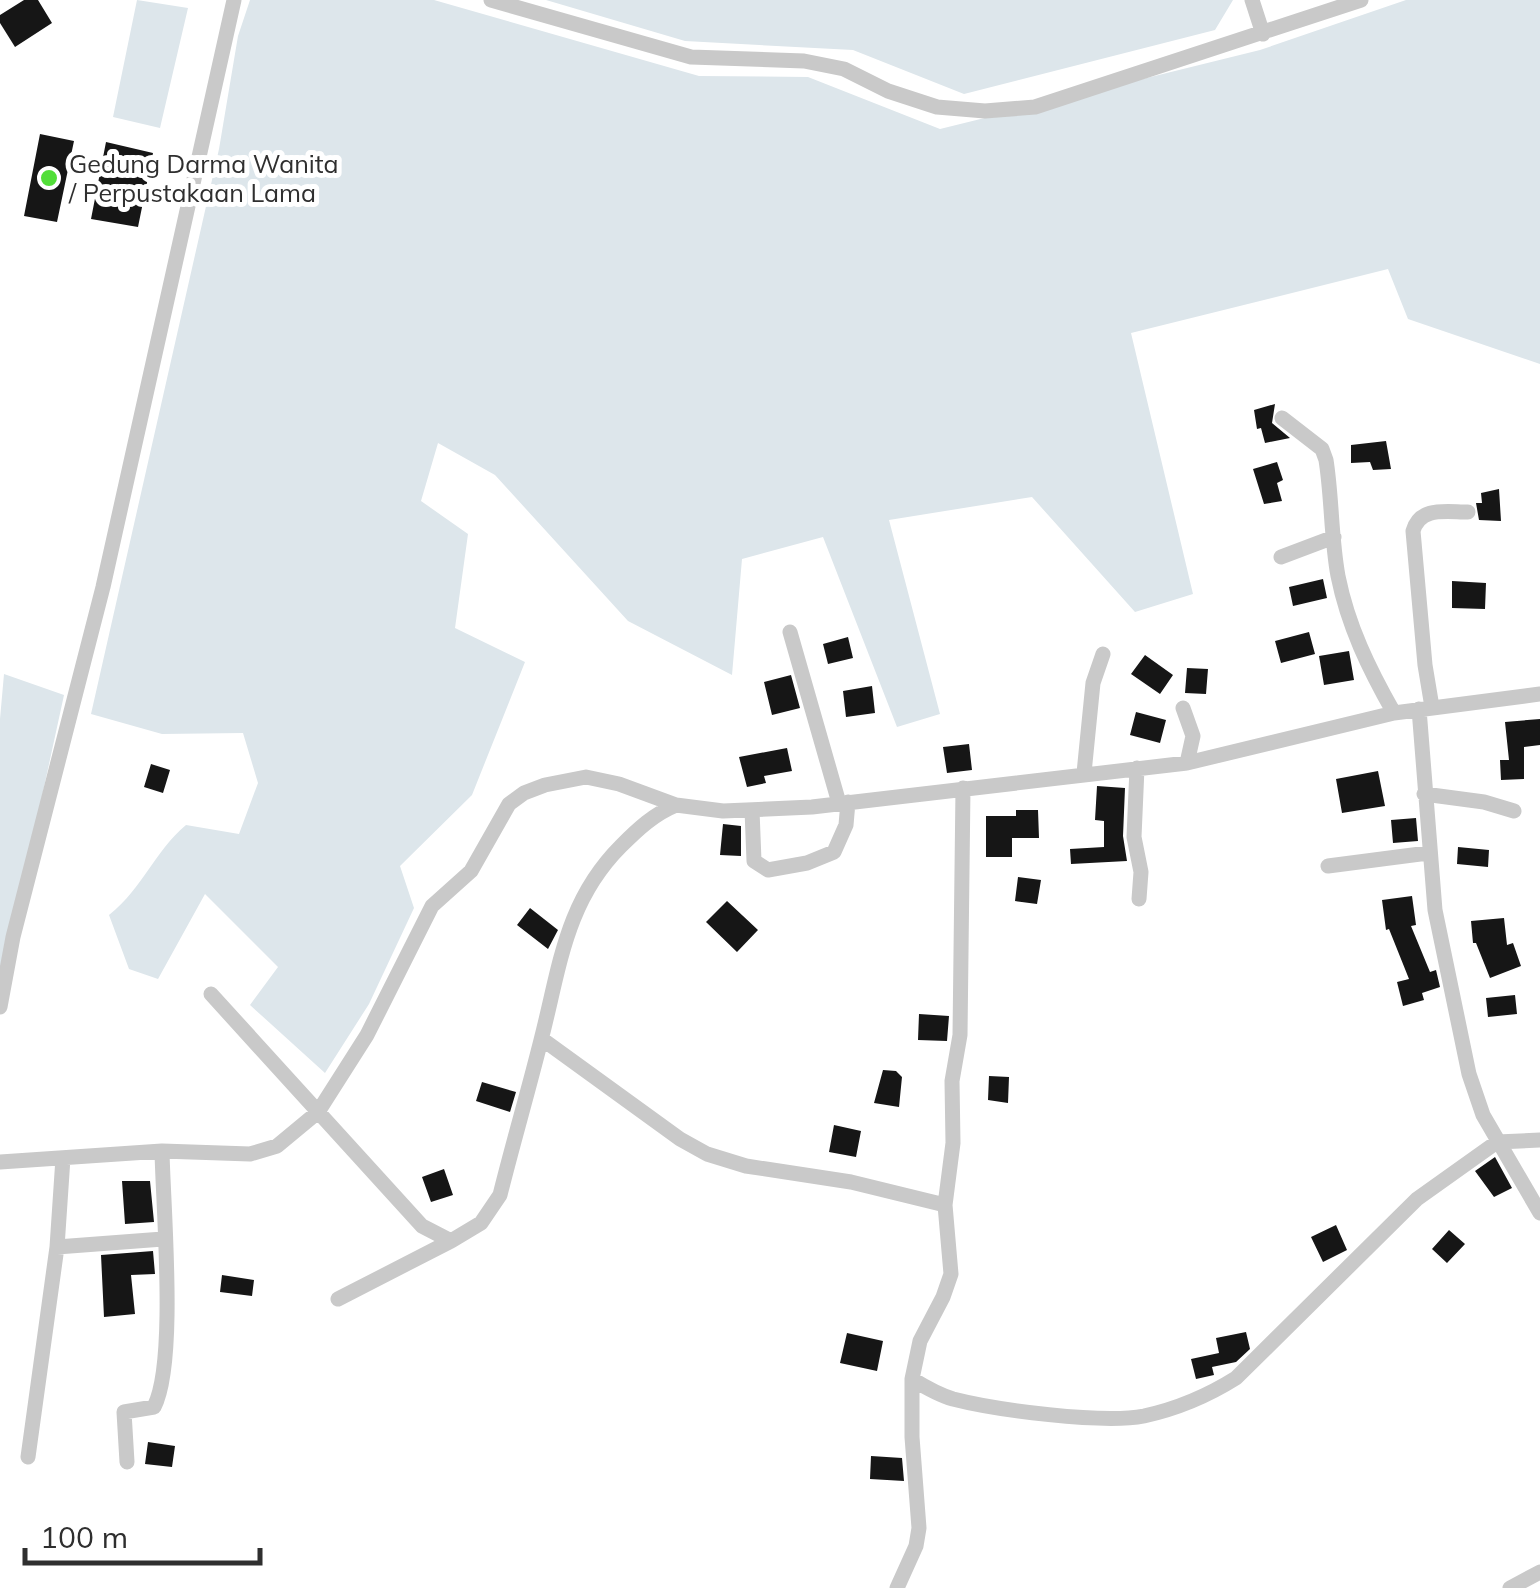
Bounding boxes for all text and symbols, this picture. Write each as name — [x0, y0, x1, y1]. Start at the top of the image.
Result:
place label: Gedung Darma Wanita / Perpustakaan Lama — [68, 148, 339, 208]
marker: Gedung Darma Wanita / Perpustakaan Lama — [38, 167, 60, 189]
scale bar — [25, 1503, 260, 1565]
text: 100 m — [40, 1518, 128, 1556]

